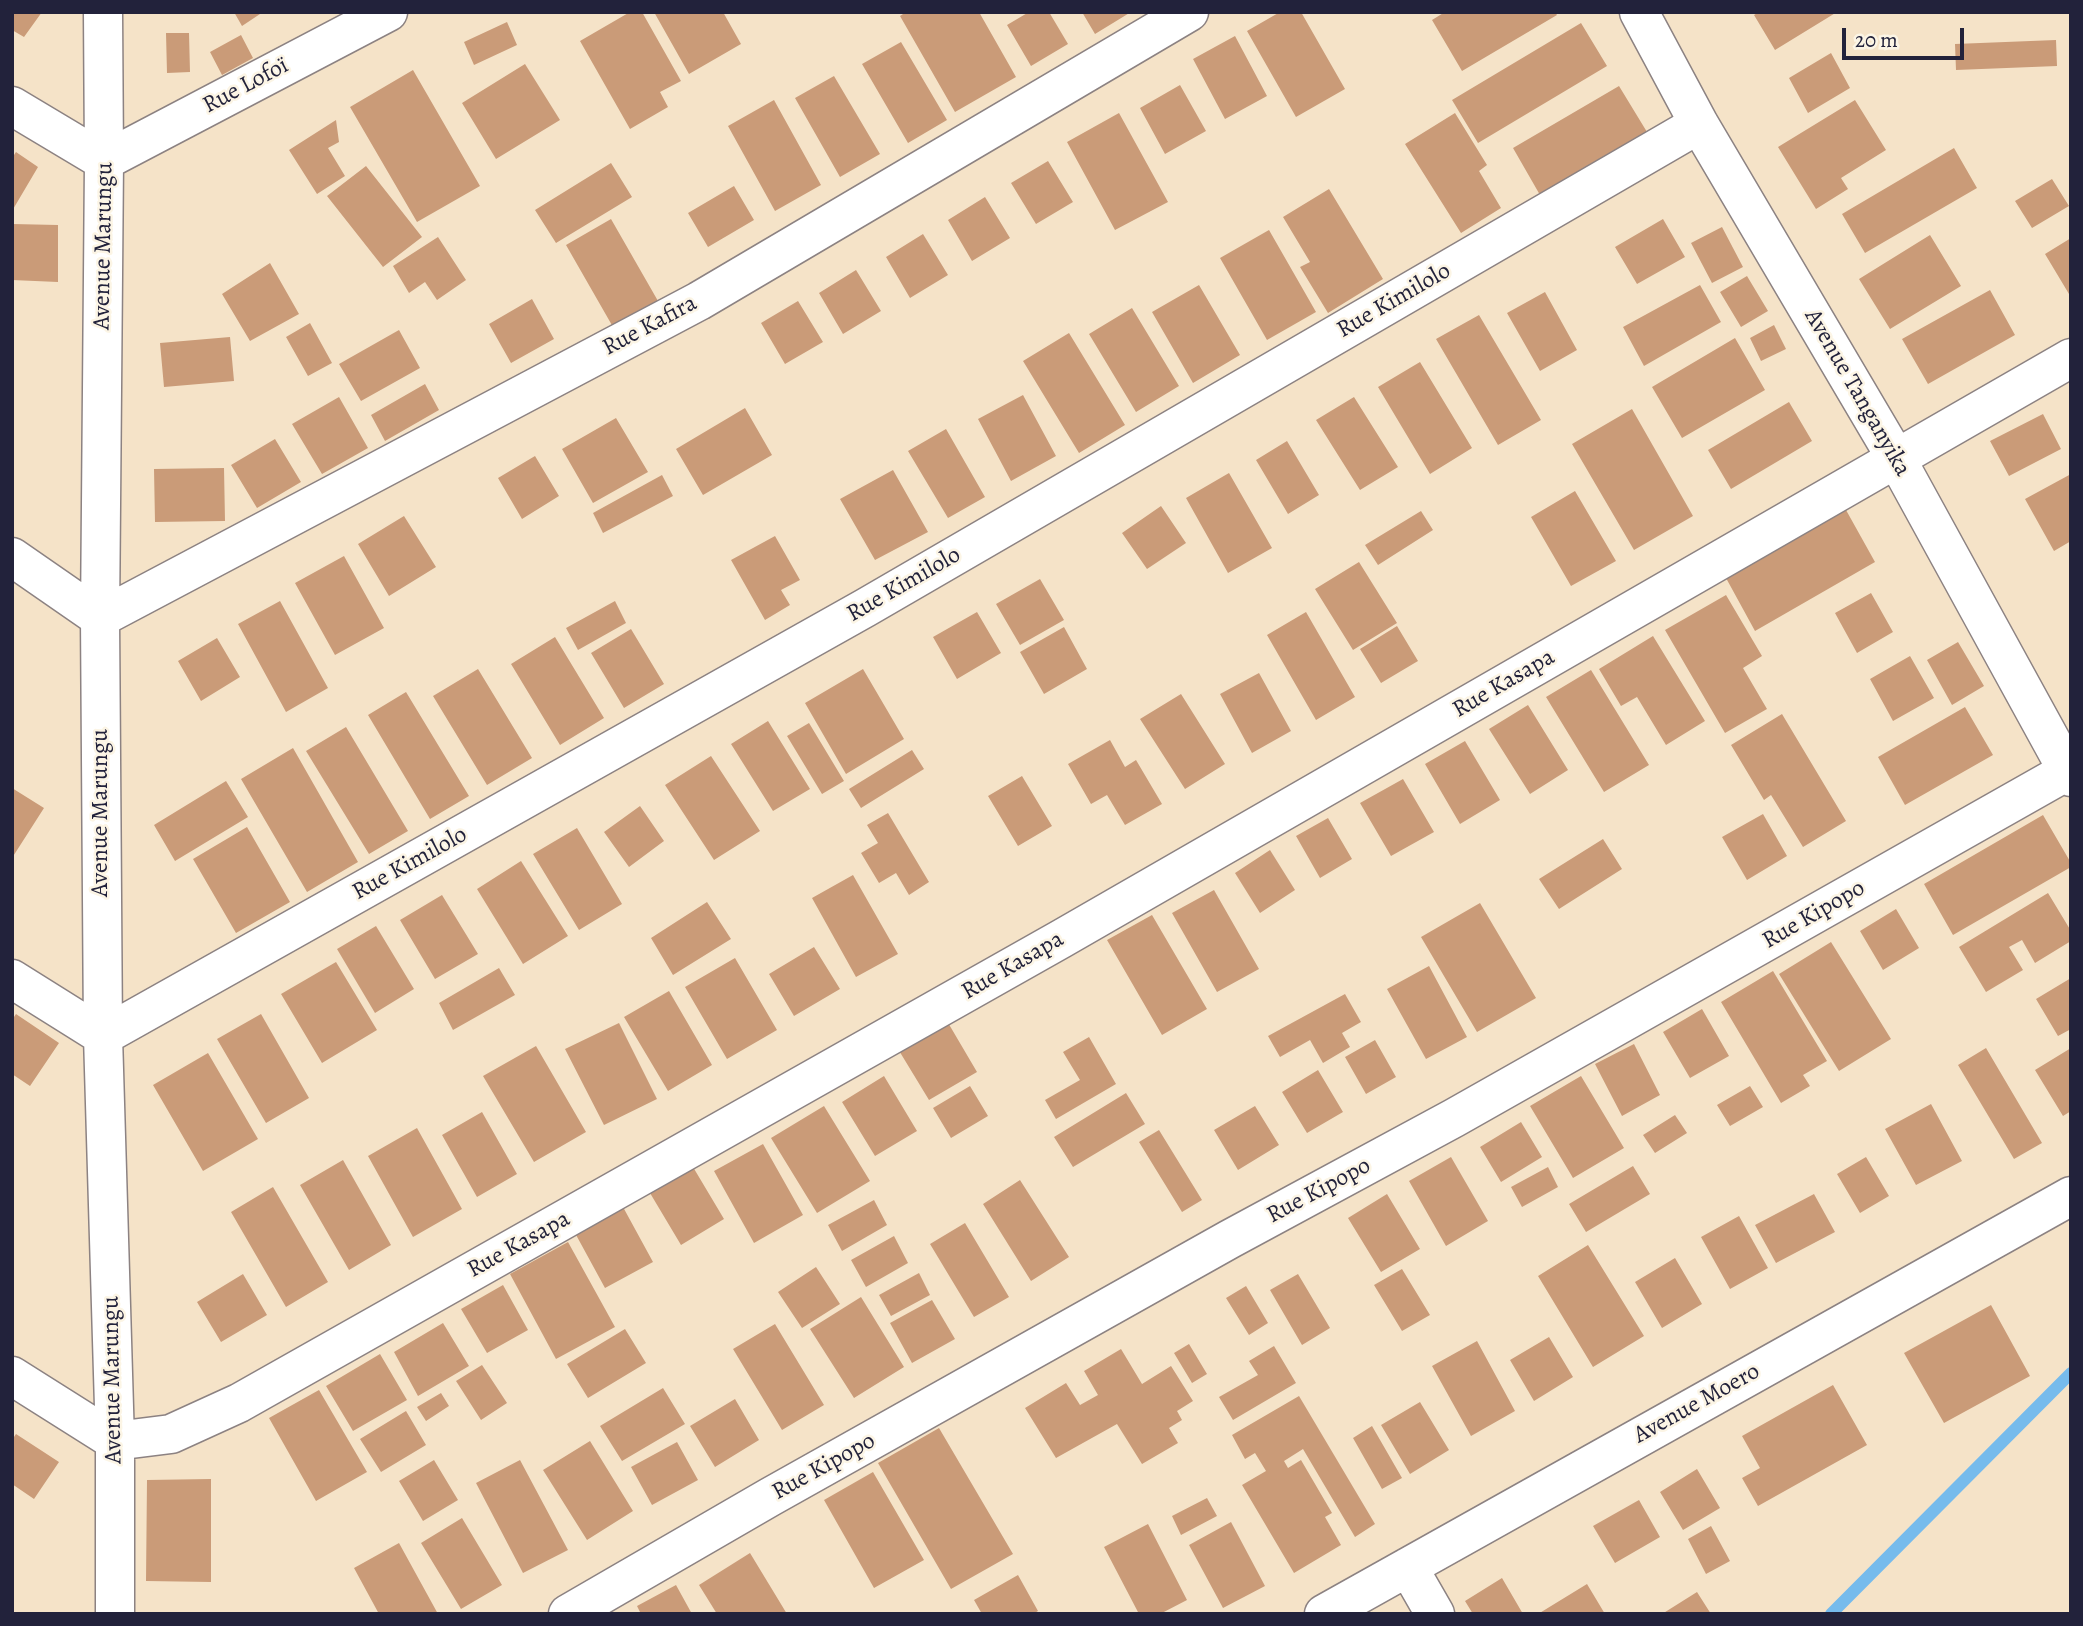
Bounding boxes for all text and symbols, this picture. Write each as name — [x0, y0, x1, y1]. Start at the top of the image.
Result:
scale bar — [1845, 14, 1968, 58]
text: 20 m — [1855, 26, 1898, 54]
street label: Rue Lofoï — [198, 52, 294, 120]
street label: Avenue Marungu — [88, 162, 120, 330]
street label: Rue Kimilolo — [1332, 257, 1456, 345]
street label: Rue Kafira — [598, 289, 702, 363]
street label: Avenue Tanganyika — [1797, 304, 1917, 482]
street label: Rue Kimilolo — [842, 541, 966, 629]
street label: Rue Kasapa — [1448, 643, 1560, 725]
street label: Avenue Marungu — [87, 729, 115, 897]
street label: Rue Kimilolo — [348, 821, 472, 907]
street label: Rue Kipopo — [1758, 874, 1870, 956]
street label: Rue Kasapa — [957, 925, 1069, 1007]
street label: Rue Kipopo — [1262, 1152, 1376, 1230]
street label: Rue Kasapa — [463, 1205, 575, 1285]
street label: Avenue Marungu — [97, 1296, 129, 1464]
street label: Avenue Moero — [1629, 1358, 1765, 1450]
street label: Rue Kipopo — [767, 1427, 881, 1507]

